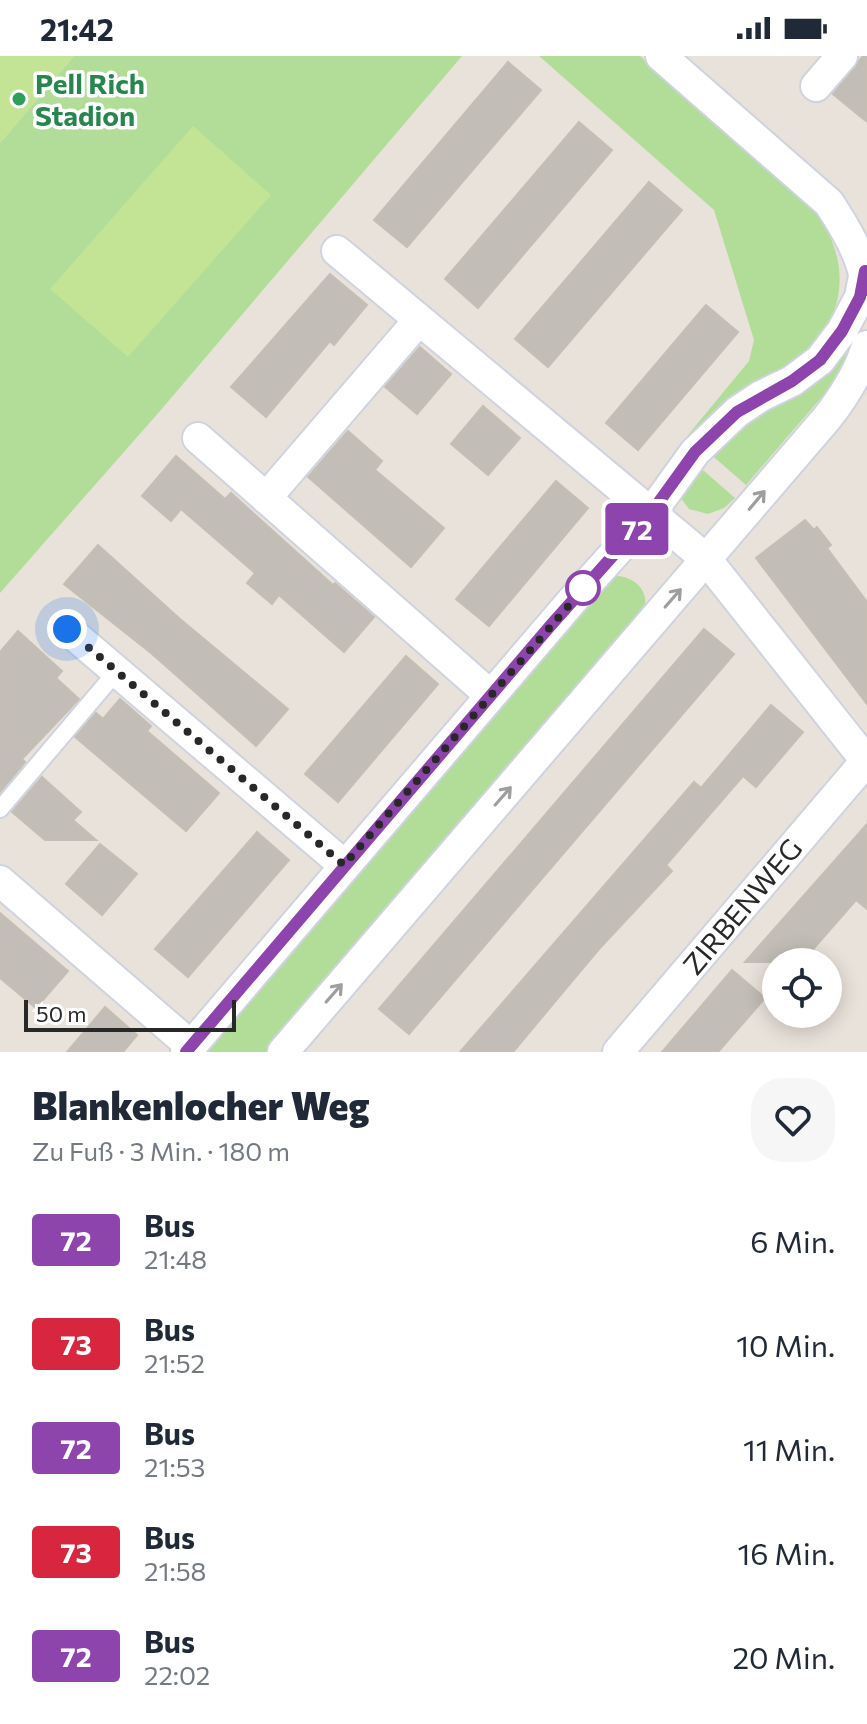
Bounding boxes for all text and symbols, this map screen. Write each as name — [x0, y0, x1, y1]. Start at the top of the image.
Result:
text: 21:42 — [40, 10, 114, 47]
place label: Pell Rich Stadion — [35, 66, 145, 132]
marker: Pell Rich Stadion — [10, 90, 28, 108]
one-way arrow — [748, 490, 766, 510]
line badge: 72 — [601, 503, 673, 555]
text: 72 — [621, 512, 653, 546]
unlabelled marker — [566, 571, 600, 605]
one-way arrow — [664, 589, 682, 609]
your location — [47, 609, 87, 649]
one-way arrow — [494, 786, 512, 806]
street label: ZIRBENWEG — [675, 831, 809, 981]
map controls — [762, 948, 842, 1028]
button: locate — [762, 948, 842, 1028]
one-way arrow — [325, 983, 343, 1004]
scale bar — [24, 996, 236, 1032]
text: 50 m — [36, 1000, 86, 1027]
button: heart — [751, 1078, 835, 1162]
text: Blankenlocher Weg — [32, 1081, 370, 1128]
text: Zu Fuß · 3 Min. · 180 m — [32, 1135, 290, 1166]
text: Bus — [144, 1206, 195, 1243]
text: 6 Min. — [750, 1222, 835, 1259]
text: 72 — [60, 1223, 92, 1257]
text: 21:48 — [144, 1243, 207, 1274]
text: Bus — [144, 1310, 195, 1347]
text: 10 Min. — [736, 1326, 835, 1363]
text: 73 — [60, 1327, 92, 1361]
text: 21:52 — [144, 1347, 205, 1378]
text: Bus — [144, 1414, 195, 1451]
text: 11 Min. — [743, 1430, 835, 1467]
text: 72 — [60, 1431, 92, 1465]
text: 21:53 — [144, 1451, 205, 1482]
text: Bus — [144, 1518, 195, 1555]
text: 16 Min. — [738, 1534, 835, 1571]
text: 73 — [60, 1535, 92, 1569]
text: 21:58 — [144, 1555, 206, 1586]
text: Bus — [144, 1622, 195, 1659]
text: 20 Min. — [732, 1638, 835, 1675]
text: 72 — [60, 1639, 92, 1673]
text: 22:02 — [144, 1659, 210, 1690]

